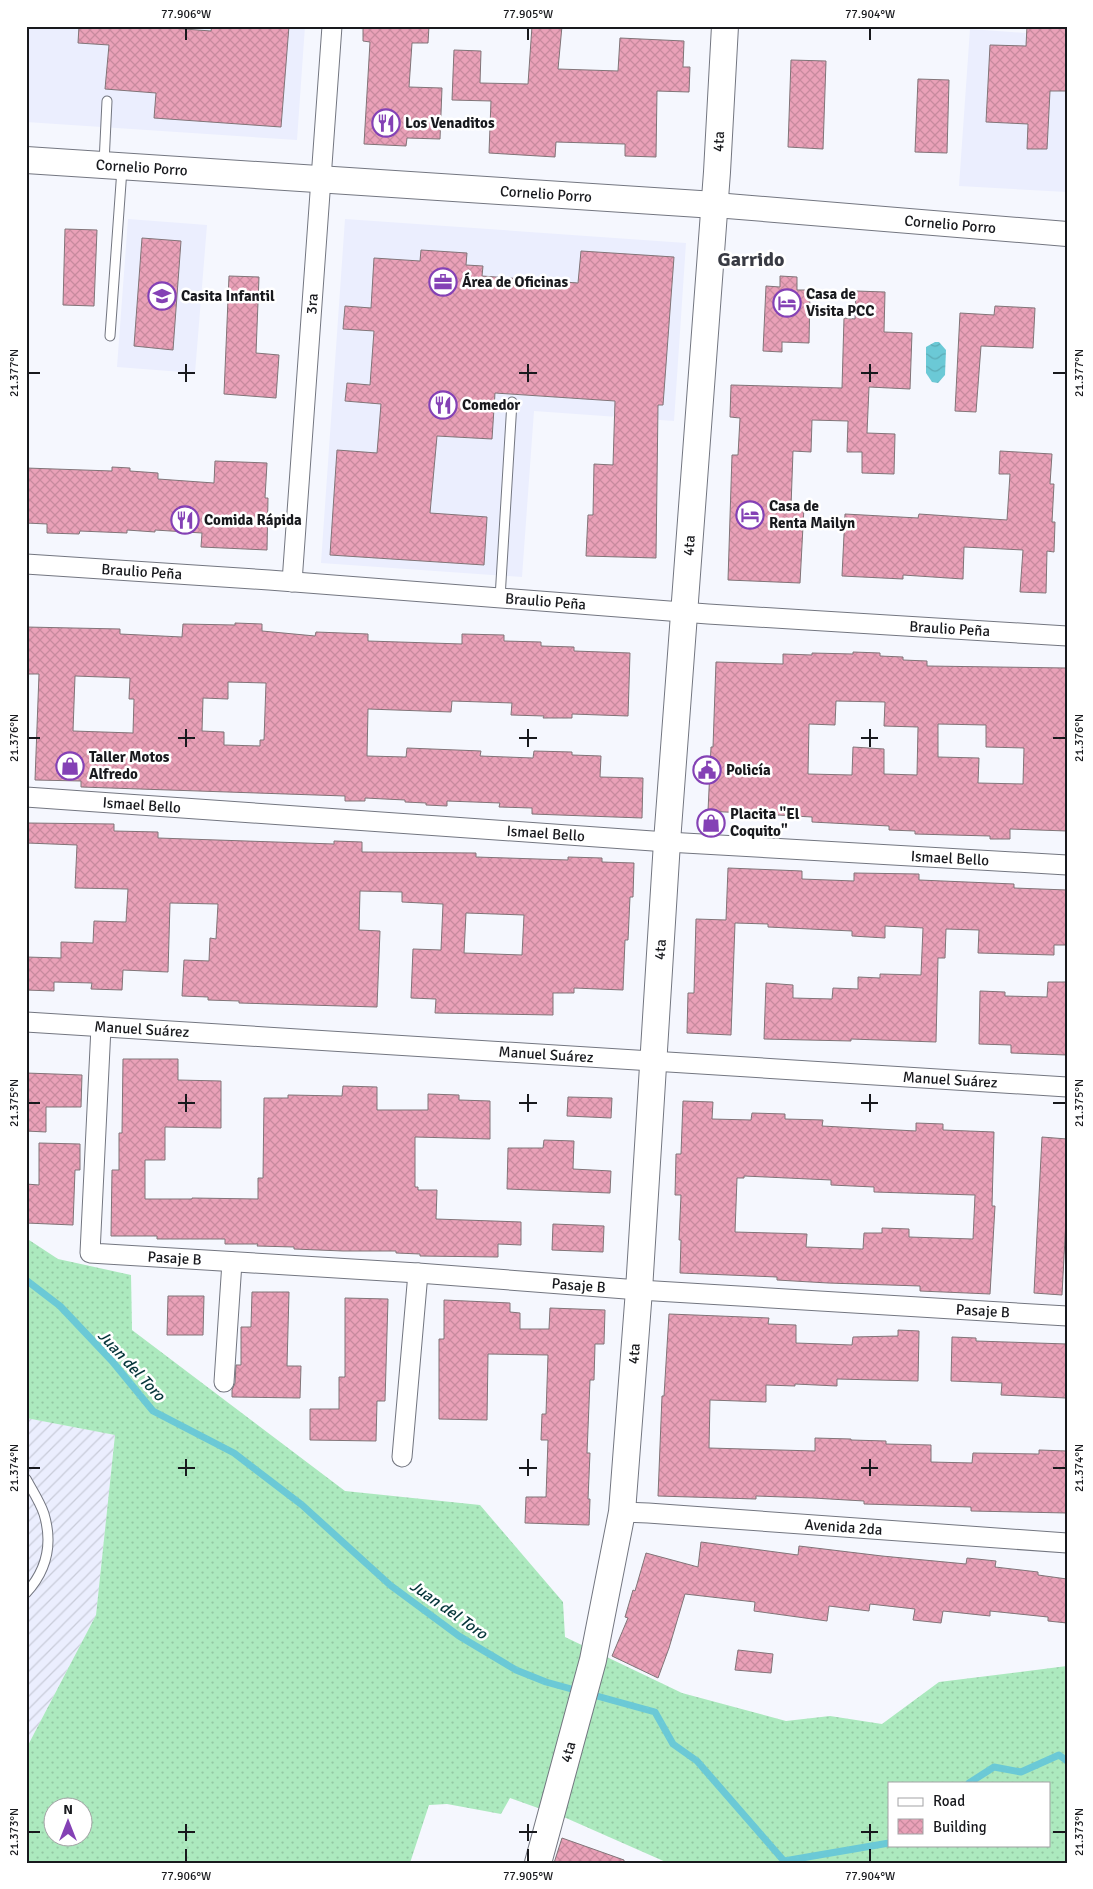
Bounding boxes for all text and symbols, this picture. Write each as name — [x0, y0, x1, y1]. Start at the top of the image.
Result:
text: 77.906°W — [161, 7, 211, 22]
text: 77.905°W — [503, 7, 553, 22]
text: 77.904°W — [845, 7, 895, 22]
restaurant icon: Los Venaditos — [371, 108, 401, 138]
place label: Los Venaditos — [405, 114, 495, 132]
street label: 4ta — [709, 131, 728, 153]
street label: Cornelio Porro — [95, 156, 188, 180]
street label: Cornelio Porro — [499, 182, 593, 206]
street label: Cornelio Porro — [904, 212, 997, 237]
district label: Garrido — [718, 247, 784, 272]
office icon: Área de Oficinas — [428, 267, 458, 297]
place label: Área de Oficinas — [462, 272, 568, 291]
school or university icon: Casita Infantil — [147, 281, 177, 311]
place label: Casa de Visita PCC — [806, 285, 874, 320]
place label: Casita Infantil — [181, 287, 275, 305]
hotel icon: Casa de Visita PCC — [772, 288, 802, 318]
street label: 3ra — [302, 293, 322, 315]
text: 21.377°N — [7, 349, 22, 397]
text: 21.377°N — [1072, 349, 1087, 397]
restaurant icon: Comedor — [428, 390, 458, 420]
place label: Comedor — [462, 396, 520, 414]
place label: Casa de Renta Mailyn — [769, 497, 855, 532]
hotel icon: Casa de Renta Mailyn — [735, 500, 765, 530]
restaurant icon: Comida Rápida — [170, 505, 200, 535]
place label: Comida Rápida — [204, 511, 302, 529]
street label: 4ta — [679, 534, 699, 557]
street label: Braulio Peña — [101, 560, 183, 583]
street label: Braulio Peña — [505, 589, 587, 614]
street label: Braulio Peña — [909, 617, 991, 640]
text: 21.376°N — [7, 714, 22, 762]
text: 21.376°N — [1072, 714, 1087, 762]
place label: Taller Motos Alfredo — [89, 748, 170, 783]
shop icon: Taller Motos Alfredo — [55, 751, 85, 781]
public building icon: Policía — [692, 755, 722, 785]
place label: Policía — [726, 761, 771, 779]
street label: Ismael Bello — [102, 793, 182, 817]
place label: Placita "El Coquito" — [730, 805, 800, 840]
shop icon: Placita "El Coquito" — [696, 808, 726, 838]
street label: Ismael Bello — [506, 822, 586, 845]
street label: Ismael Bello — [910, 847, 990, 870]
street label: 4ta — [651, 938, 670, 960]
street label: Manuel Suárez — [94, 1017, 190, 1041]
street label: Manuel Suárez — [498, 1043, 594, 1066]
street label: Manuel Suárez — [902, 1068, 998, 1092]
text: 21.375°N — [7, 1079, 22, 1127]
text: 21.375°N — [1072, 1079, 1087, 1127]
street label: Pasaje B — [147, 1248, 202, 1269]
street label: Pasaje B — [551, 1274, 606, 1296]
street label: Pasaje B — [955, 1300, 1010, 1322]
water label: Juan del Toro — [93, 1326, 170, 1406]
street label: 4ta — [624, 1342, 644, 1365]
text: 21.374°N — [7, 1444, 22, 1492]
text: 21.374°N — [1072, 1444, 1087, 1492]
street label: Avenida 2da — [804, 1515, 883, 1539]
water label: Juan del Toro — [406, 1576, 491, 1644]
street label: 4ta — [557, 1740, 580, 1764]
legend — [888, 1782, 1050, 1846]
text: Road — [933, 1792, 965, 1810]
north arrow — [42, 1796, 92, 1846]
text: N — [63, 1801, 73, 1818]
text: 21.373°N — [7, 1808, 22, 1856]
text: 21.373°N — [1072, 1808, 1087, 1856]
text: Building — [933, 1818, 987, 1836]
text: 77.906°W — [161, 1869, 211, 1884]
text: 77.905°W — [503, 1869, 553, 1884]
text: 77.904°W — [845, 1869, 895, 1884]

